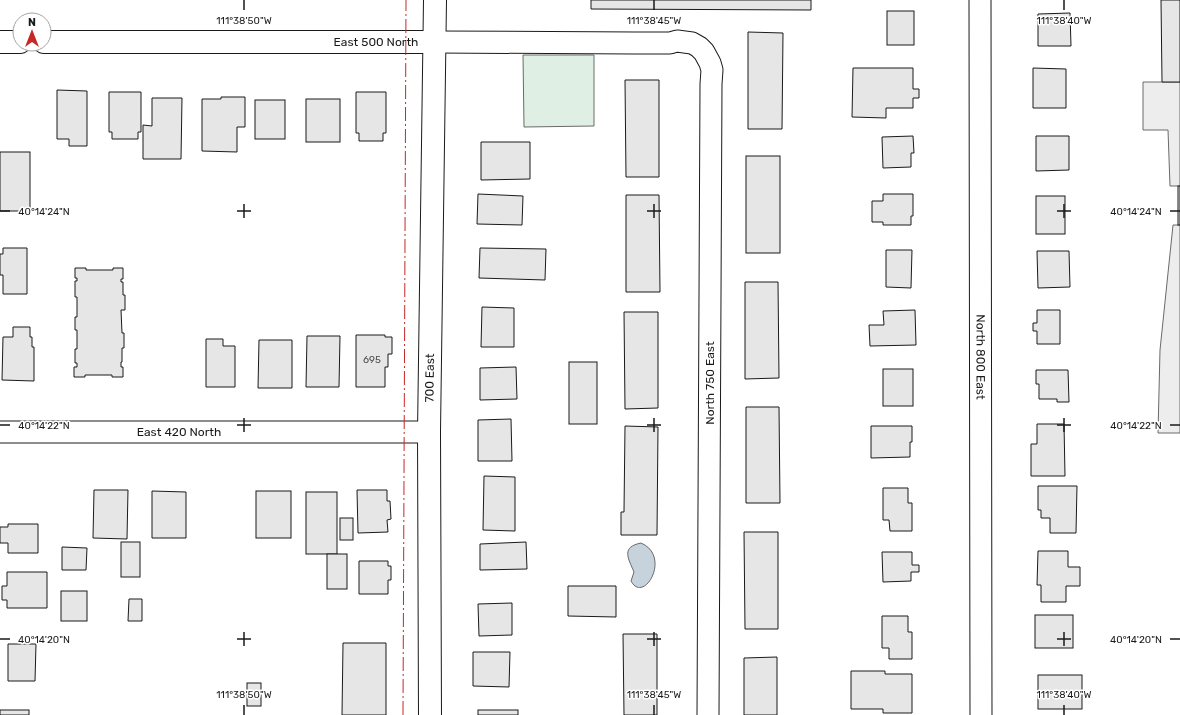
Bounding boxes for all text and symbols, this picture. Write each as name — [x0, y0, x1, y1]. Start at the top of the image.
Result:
north arrow — [12, 12, 52, 52]
text: 111°38'50"W — [216, 15, 272, 27]
text: 111°38'45"W — [627, 15, 681, 27]
text: 111°38'40"W — [1036, 15, 1092, 27]
text: N — [28, 16, 36, 29]
street label: East 500 North — [334, 35, 418, 49]
text: 40°14'24"N — [18, 206, 70, 218]
text: 40°14'24"N — [1110, 206, 1162, 218]
street label: North 800 East — [973, 314, 988, 400]
street label: North 750 East — [703, 341, 717, 425]
street label: 700 East — [422, 353, 437, 403]
house number: 695 — [363, 354, 381, 366]
text: 40°14'22"N — [18, 420, 70, 432]
text: 40°14'22"N — [1110, 420, 1162, 432]
street label: East 420 North — [137, 425, 221, 439]
text: 40°14'20"N — [18, 634, 70, 646]
text: 40°14'20"N — [1110, 634, 1162, 646]
text: 111°38'50"W — [216, 689, 272, 701]
text: 111°38'45"W — [627, 689, 681, 701]
text: 111°38'40"W — [1036, 689, 1092, 701]

